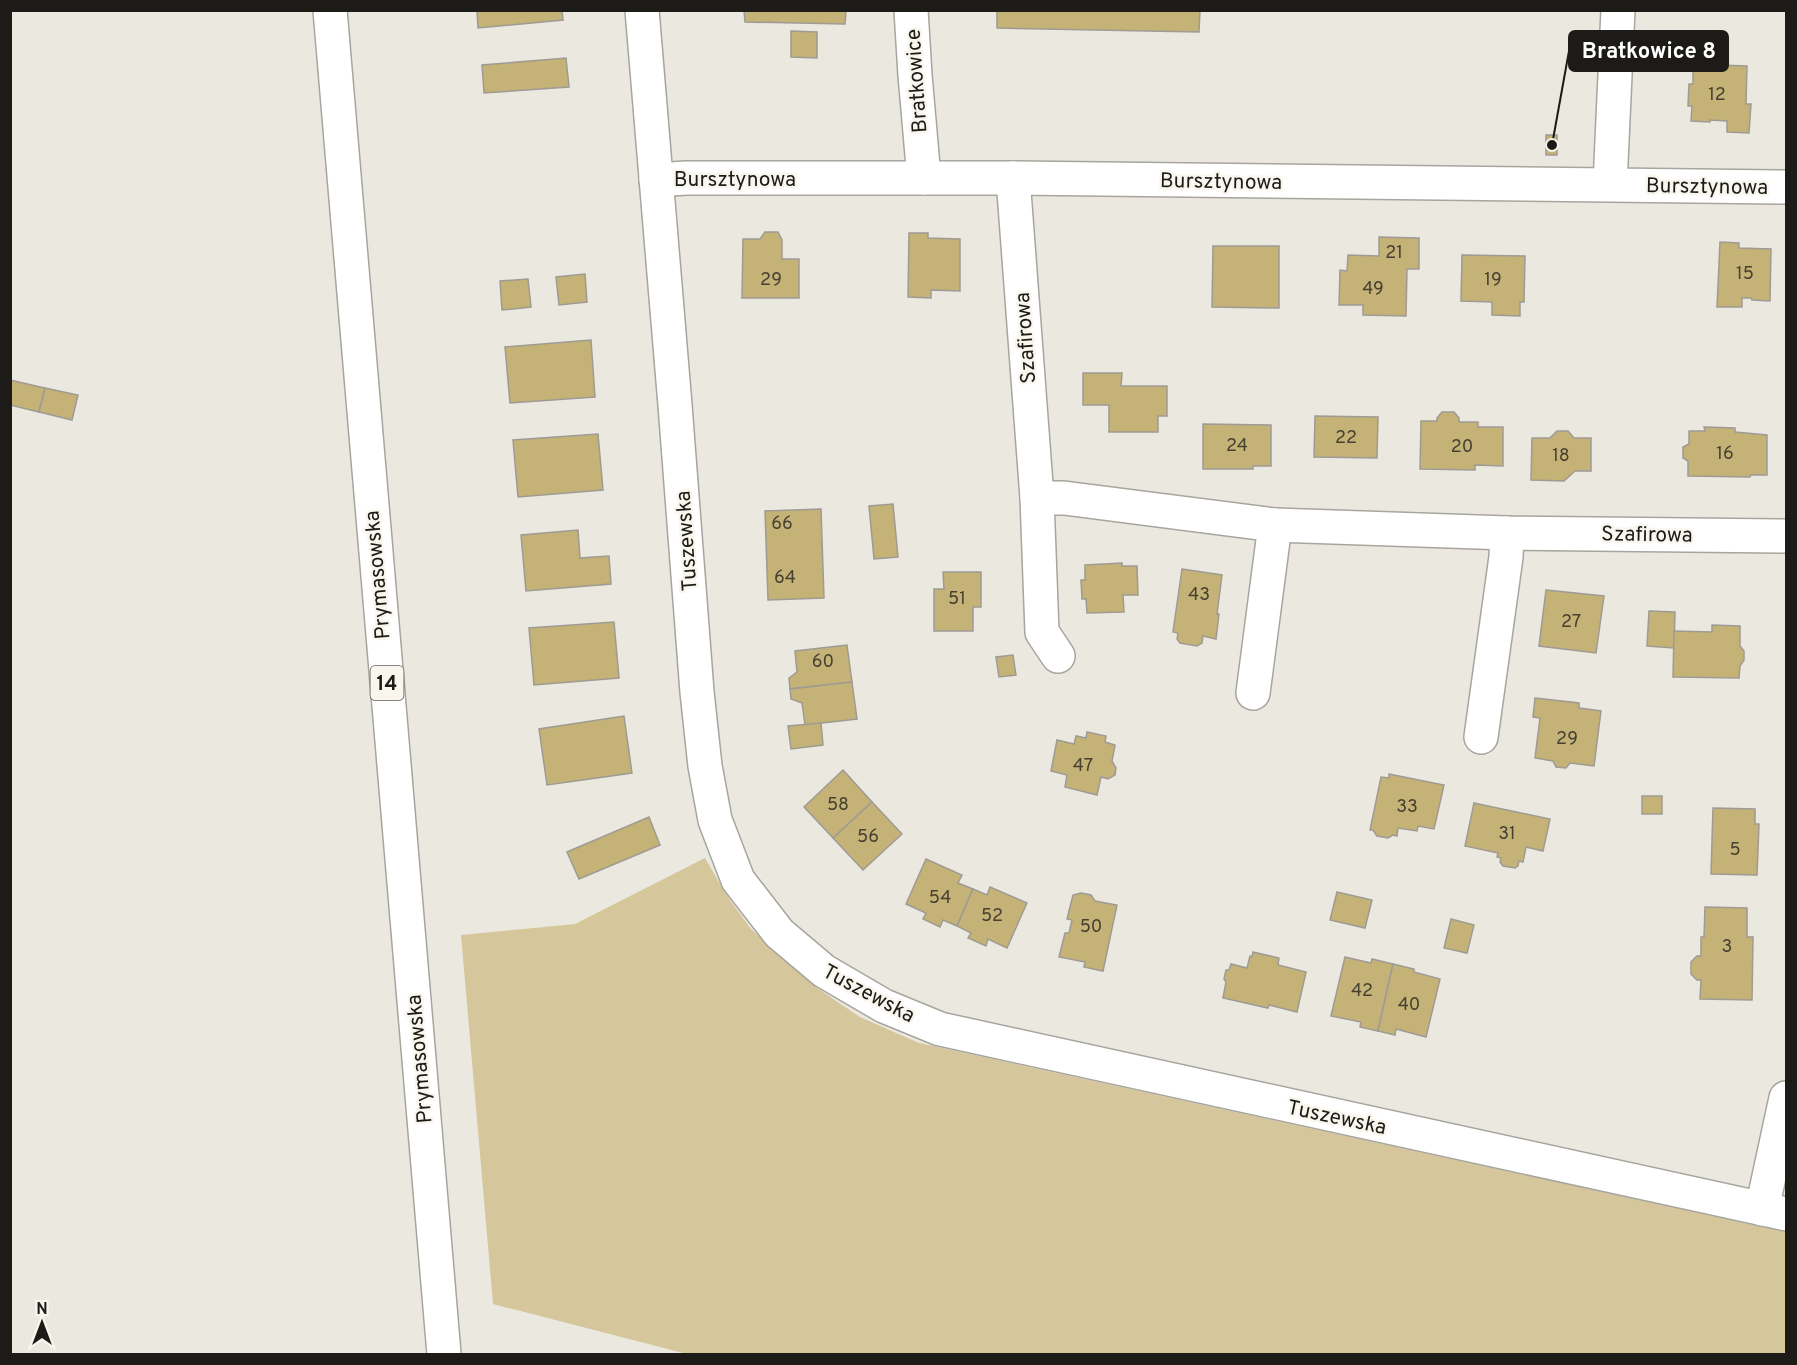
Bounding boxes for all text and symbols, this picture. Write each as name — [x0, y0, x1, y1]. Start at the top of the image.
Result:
street label: Bratkowice — [900, 28, 935, 134]
callout: Bratkowice 8 — [1569, 31, 1728, 71]
text: Bratkowice 8 — [1582, 39, 1716, 66]
house number: 12 — [1708, 84, 1726, 107]
street label: Bursztynowa — [674, 167, 796, 194]
street label: Bursztynowa — [1160, 168, 1282, 197]
street label: Bursztynowa — [1646, 173, 1768, 202]
house number: 21 — [1385, 242, 1403, 265]
house number: 15 — [1736, 263, 1754, 286]
house number: 29 — [760, 269, 782, 292]
house number: 19 — [1484, 269, 1502, 292]
house number: 49 — [1362, 278, 1384, 301]
street label: Szafirowa — [1010, 291, 1043, 385]
house number: 22 — [1335, 427, 1357, 450]
house number: 24 — [1226, 435, 1248, 458]
house number: 20 — [1451, 436, 1473, 459]
house number: 16 — [1716, 443, 1734, 466]
house number: 18 — [1552, 445, 1570, 468]
street label: Tuszewska — [671, 490, 704, 592]
street label: Prymasowska — [359, 509, 398, 641]
house number: 66 — [771, 513, 793, 536]
street label: Szafirowa — [1601, 521, 1693, 550]
house number: 64 — [774, 567, 796, 590]
house number: 43 — [1188, 584, 1210, 607]
house number: 51 — [948, 588, 966, 611]
house number: 27 — [1561, 611, 1581, 634]
house number: 60 — [812, 651, 834, 674]
road number: 14 — [370, 666, 404, 700]
house number: 29 — [1556, 728, 1578, 751]
house number: 47 — [1073, 755, 1093, 778]
house number: 58 — [827, 794, 849, 817]
house number: 33 — [1396, 796, 1418, 819]
house number: 31 — [1498, 823, 1516, 846]
house number: 56 — [857, 826, 879, 849]
house number: 5 — [1729, 839, 1741, 862]
house number: 54 — [929, 887, 951, 910]
house number: 52 — [981, 905, 1003, 928]
house number: 50 — [1080, 916, 1102, 939]
house number: 3 — [1722, 936, 1732, 959]
street label: Tuszewska — [817, 959, 919, 1030]
house number: 42 — [1351, 980, 1373, 1003]
street label: Prymasowska — [401, 993, 440, 1125]
house number: 40 — [1398, 994, 1420, 1017]
street label: Tuszewska — [1285, 1095, 1389, 1142]
north arrow — [12, 1293, 72, 1353]
text: N — [36, 1300, 48, 1320]

